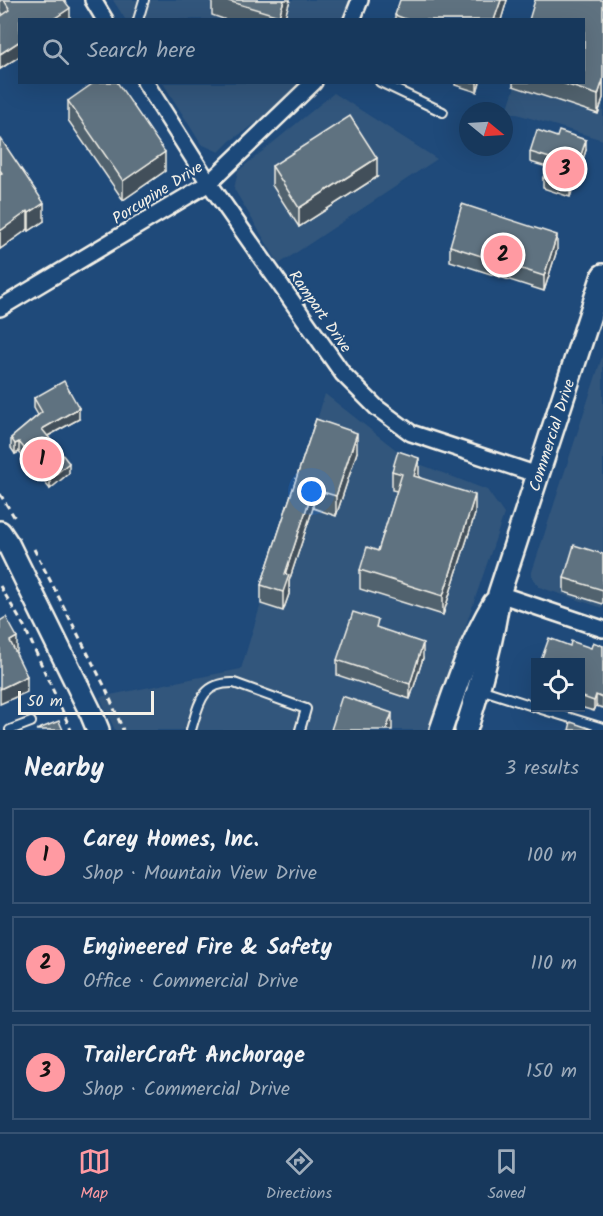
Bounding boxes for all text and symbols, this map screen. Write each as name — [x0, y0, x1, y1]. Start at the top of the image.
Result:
search box — [18, 18, 585, 84]
text: Search here — [87, 34, 195, 69]
icon: search — [39, 35, 72, 68]
north arrow — [459, 102, 513, 156]
pin: 3 — [546, 146, 584, 192]
street label: Porcupine Drive — [107, 155, 208, 231]
pin: 2 — [484, 232, 522, 278]
street label: Rampart Drive — [282, 265, 358, 358]
street label: Commercial Drive — [522, 376, 582, 495]
pin: 1 — [22, 436, 62, 482]
your location — [297, 477, 326, 506]
map controls — [531, 658, 585, 712]
button: locate — [531, 658, 585, 712]
scale bar — [18, 688, 154, 716]
text: 50 m — [27, 689, 63, 714]
text: Nearby — [24, 748, 104, 790]
text: 3 results — [505, 753, 579, 785]
text: Carey Homes, Inc. — [83, 823, 259, 858]
text: 1 — [42, 840, 49, 872]
text: 100 m — [527, 840, 577, 872]
text: Shop · Mountain View Drive — [83, 858, 317, 890]
text: Engineered Fire & Safety — [83, 931, 332, 966]
text: 2 — [40, 948, 51, 980]
text: 110 m — [531, 948, 577, 980]
text: Office · Commercial Drive — [83, 966, 298, 998]
text: TrailerCraft Anchorage — [83, 1039, 305, 1074]
text: 3 — [40, 1056, 51, 1088]
text: 150 m — [526, 1056, 577, 1088]
text: Shop · Commercial Drive — [83, 1074, 290, 1106]
tab: Map — [78, 1145, 111, 1206]
tab: Directions — [266, 1145, 332, 1206]
tab: Saved — [487, 1145, 525, 1206]

